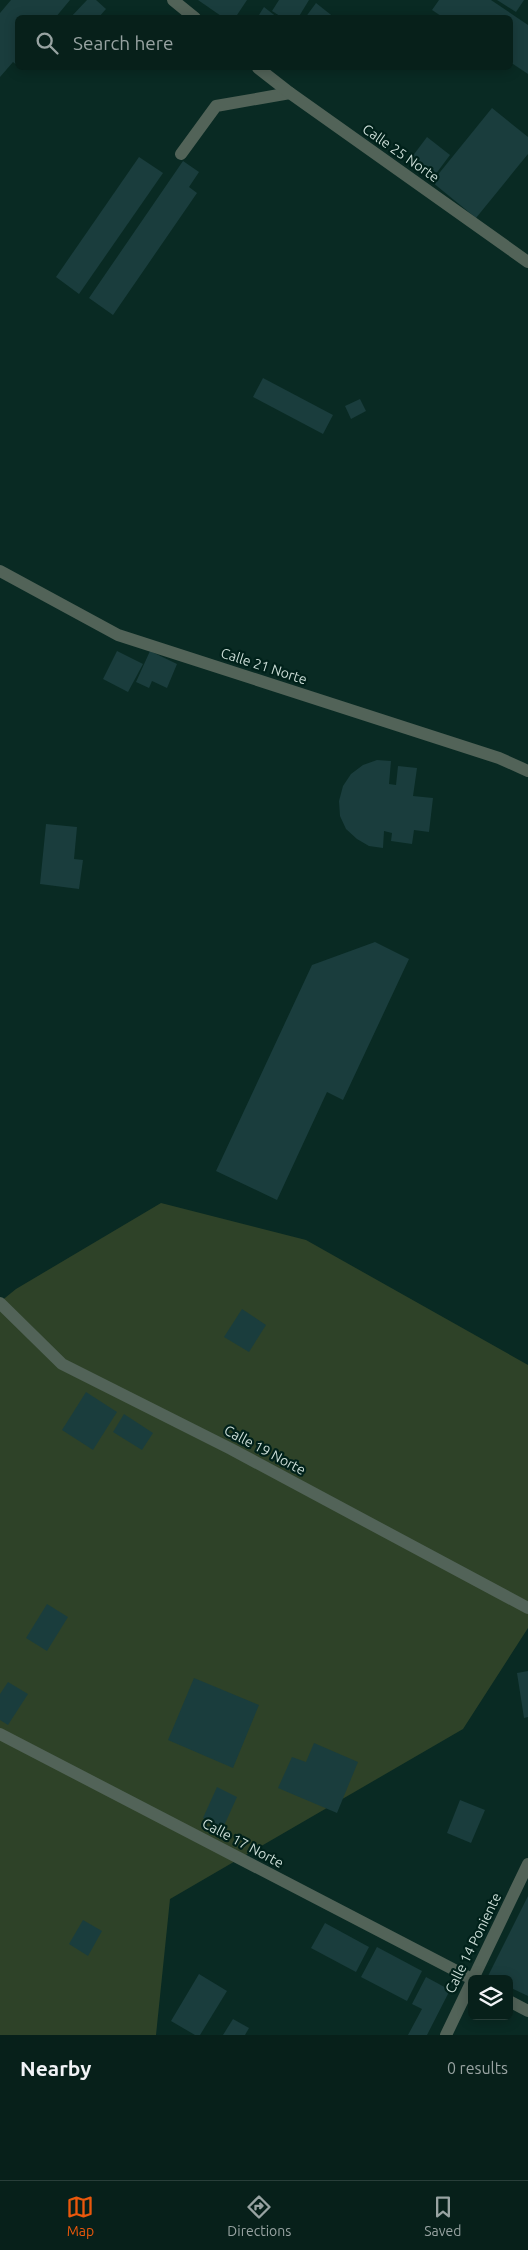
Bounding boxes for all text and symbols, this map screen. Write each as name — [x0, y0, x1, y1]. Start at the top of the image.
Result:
search box — [15, 15, 513, 70]
icon: search — [33, 29, 61, 57]
text: Search here — [73, 32, 173, 54]
street label: Calle 25 Norte — [360, 121, 442, 185]
street label: Calle 21 Norte — [219, 645, 309, 687]
street label: Calle 19 Norte — [222, 1422, 308, 1478]
street label: Calle 17 Norte — [200, 1815, 286, 1871]
street label: Calle 14 Poniente — [442, 1890, 504, 1996]
map controls — [468, 1975, 513, 2020]
button: layers — [468, 1975, 513, 2020]
text: Nearby — [20, 2056, 91, 2080]
text: 0 results — [447, 2059, 508, 2077]
tab: Map — [66, 2193, 94, 2239]
tab: Directions — [227, 2193, 291, 2239]
tab: Saved — [424, 2193, 462, 2239]

